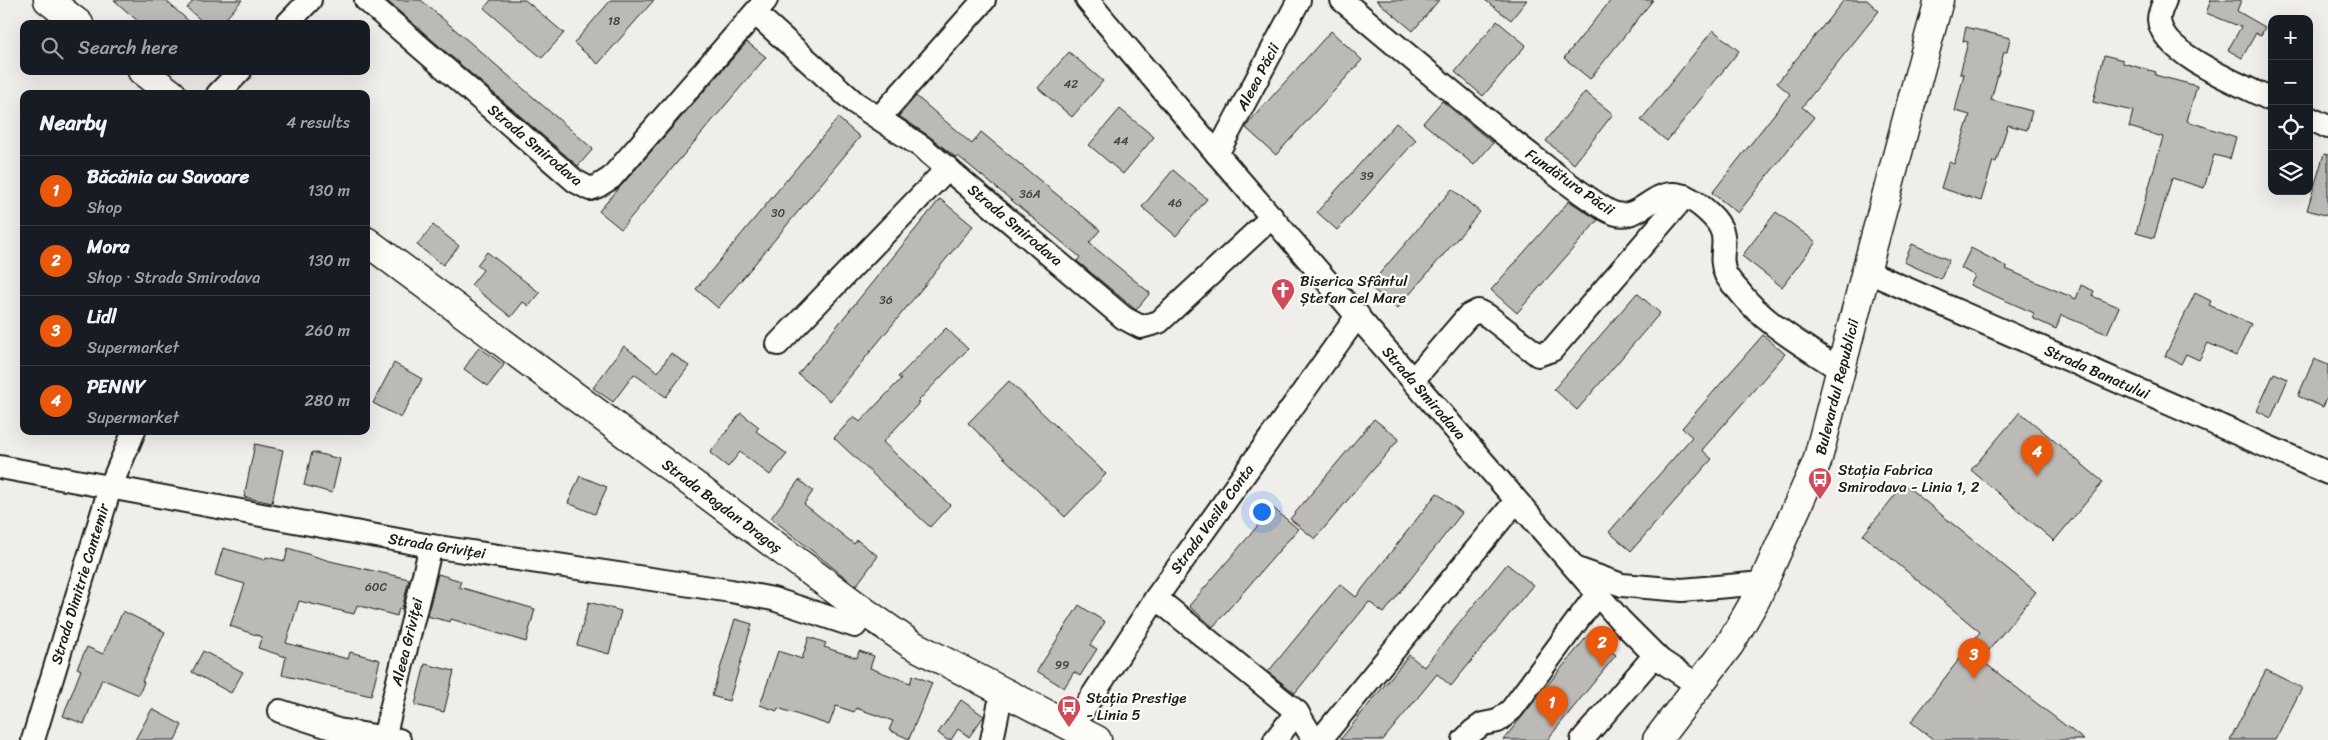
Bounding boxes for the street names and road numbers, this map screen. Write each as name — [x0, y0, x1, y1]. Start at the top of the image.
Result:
street label: Aleea Păcii — [1229, 38, 1287, 116]
street label: Strada Smirodava — [482, 97, 589, 193]
street label: Fundătura Păcii — [1520, 142, 1621, 223]
street label: Strada Smirodava — [962, 177, 1069, 273]
street label: Bulevardul Republicii — [1808, 315, 1867, 458]
street label: Strada Banatului — [2040, 337, 2155, 407]
street label: Strada Smirodava — [1376, 340, 1473, 446]
street label: Strada Bogdan Dragoș — [656, 452, 788, 560]
street label: Strada Vasile Conta — [1163, 458, 1261, 579]
street label: Strada Dimitrie Cantemir — [43, 500, 117, 668]
street label: Strada Griviței — [386, 525, 488, 567]
street label: Aleea Griviței — [383, 595, 431, 690]

